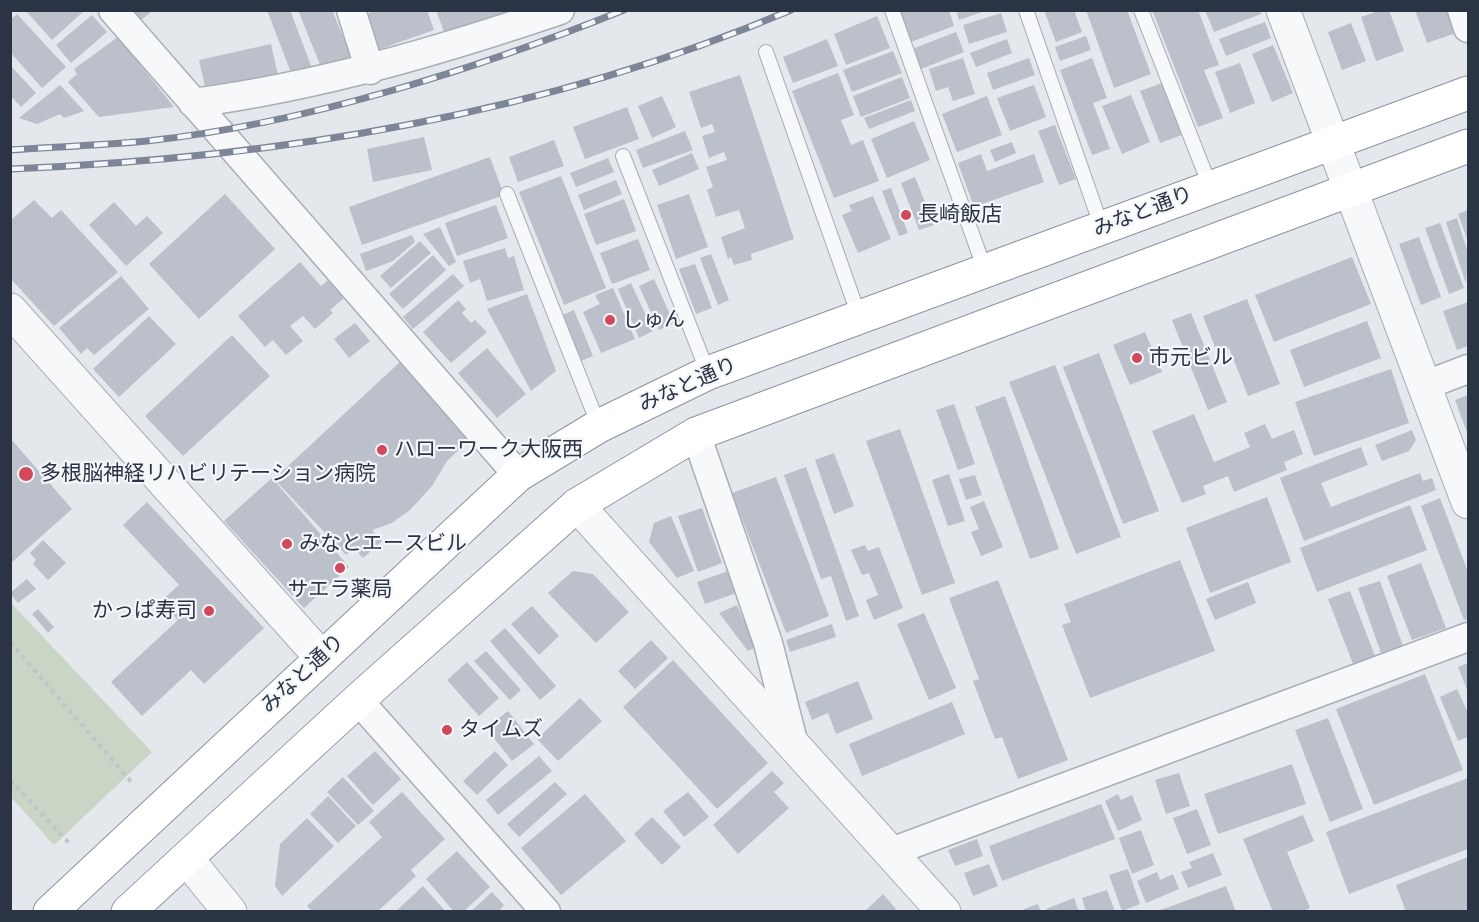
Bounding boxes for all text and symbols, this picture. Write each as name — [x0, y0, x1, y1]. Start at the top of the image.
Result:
street label: みなと通り — [1089, 181, 1197, 243]
place label: 長崎飯店 — [918, 202, 1002, 228]
marker: 長崎飯店 — [899, 208, 913, 222]
place label: しゅん — [622, 307, 685, 333]
marker: しゅん — [603, 313, 617, 327]
place label: 市元ビル — [1149, 345, 1233, 371]
marker: 市元ビル — [1130, 351, 1144, 365]
street label: みなと通り — [635, 352, 741, 418]
place label: ハローワーク大阪西 — [394, 437, 583, 463]
marker: ハローワーク大阪西 — [375, 443, 389, 457]
place label: 多根脳神経リハビリテーション病院 — [40, 461, 376, 487]
marker: 多根脳神経リハビリテーション病院 — [17, 465, 35, 483]
place label: みなとエースビル — [299, 531, 467, 557]
marker: みなとエースビル — [280, 537, 294, 551]
marker: サエラ薬局 — [333, 561, 347, 575]
place label: サエラ薬局 — [288, 577, 392, 603]
place label: かっぱ寿司 — [92, 598, 197, 624]
marker: かっぱ寿司 — [202, 604, 216, 618]
street label: みなと通り — [256, 629, 350, 719]
place label: タイムズ — [459, 717, 543, 743]
marker: タイムズ — [440, 723, 454, 737]

